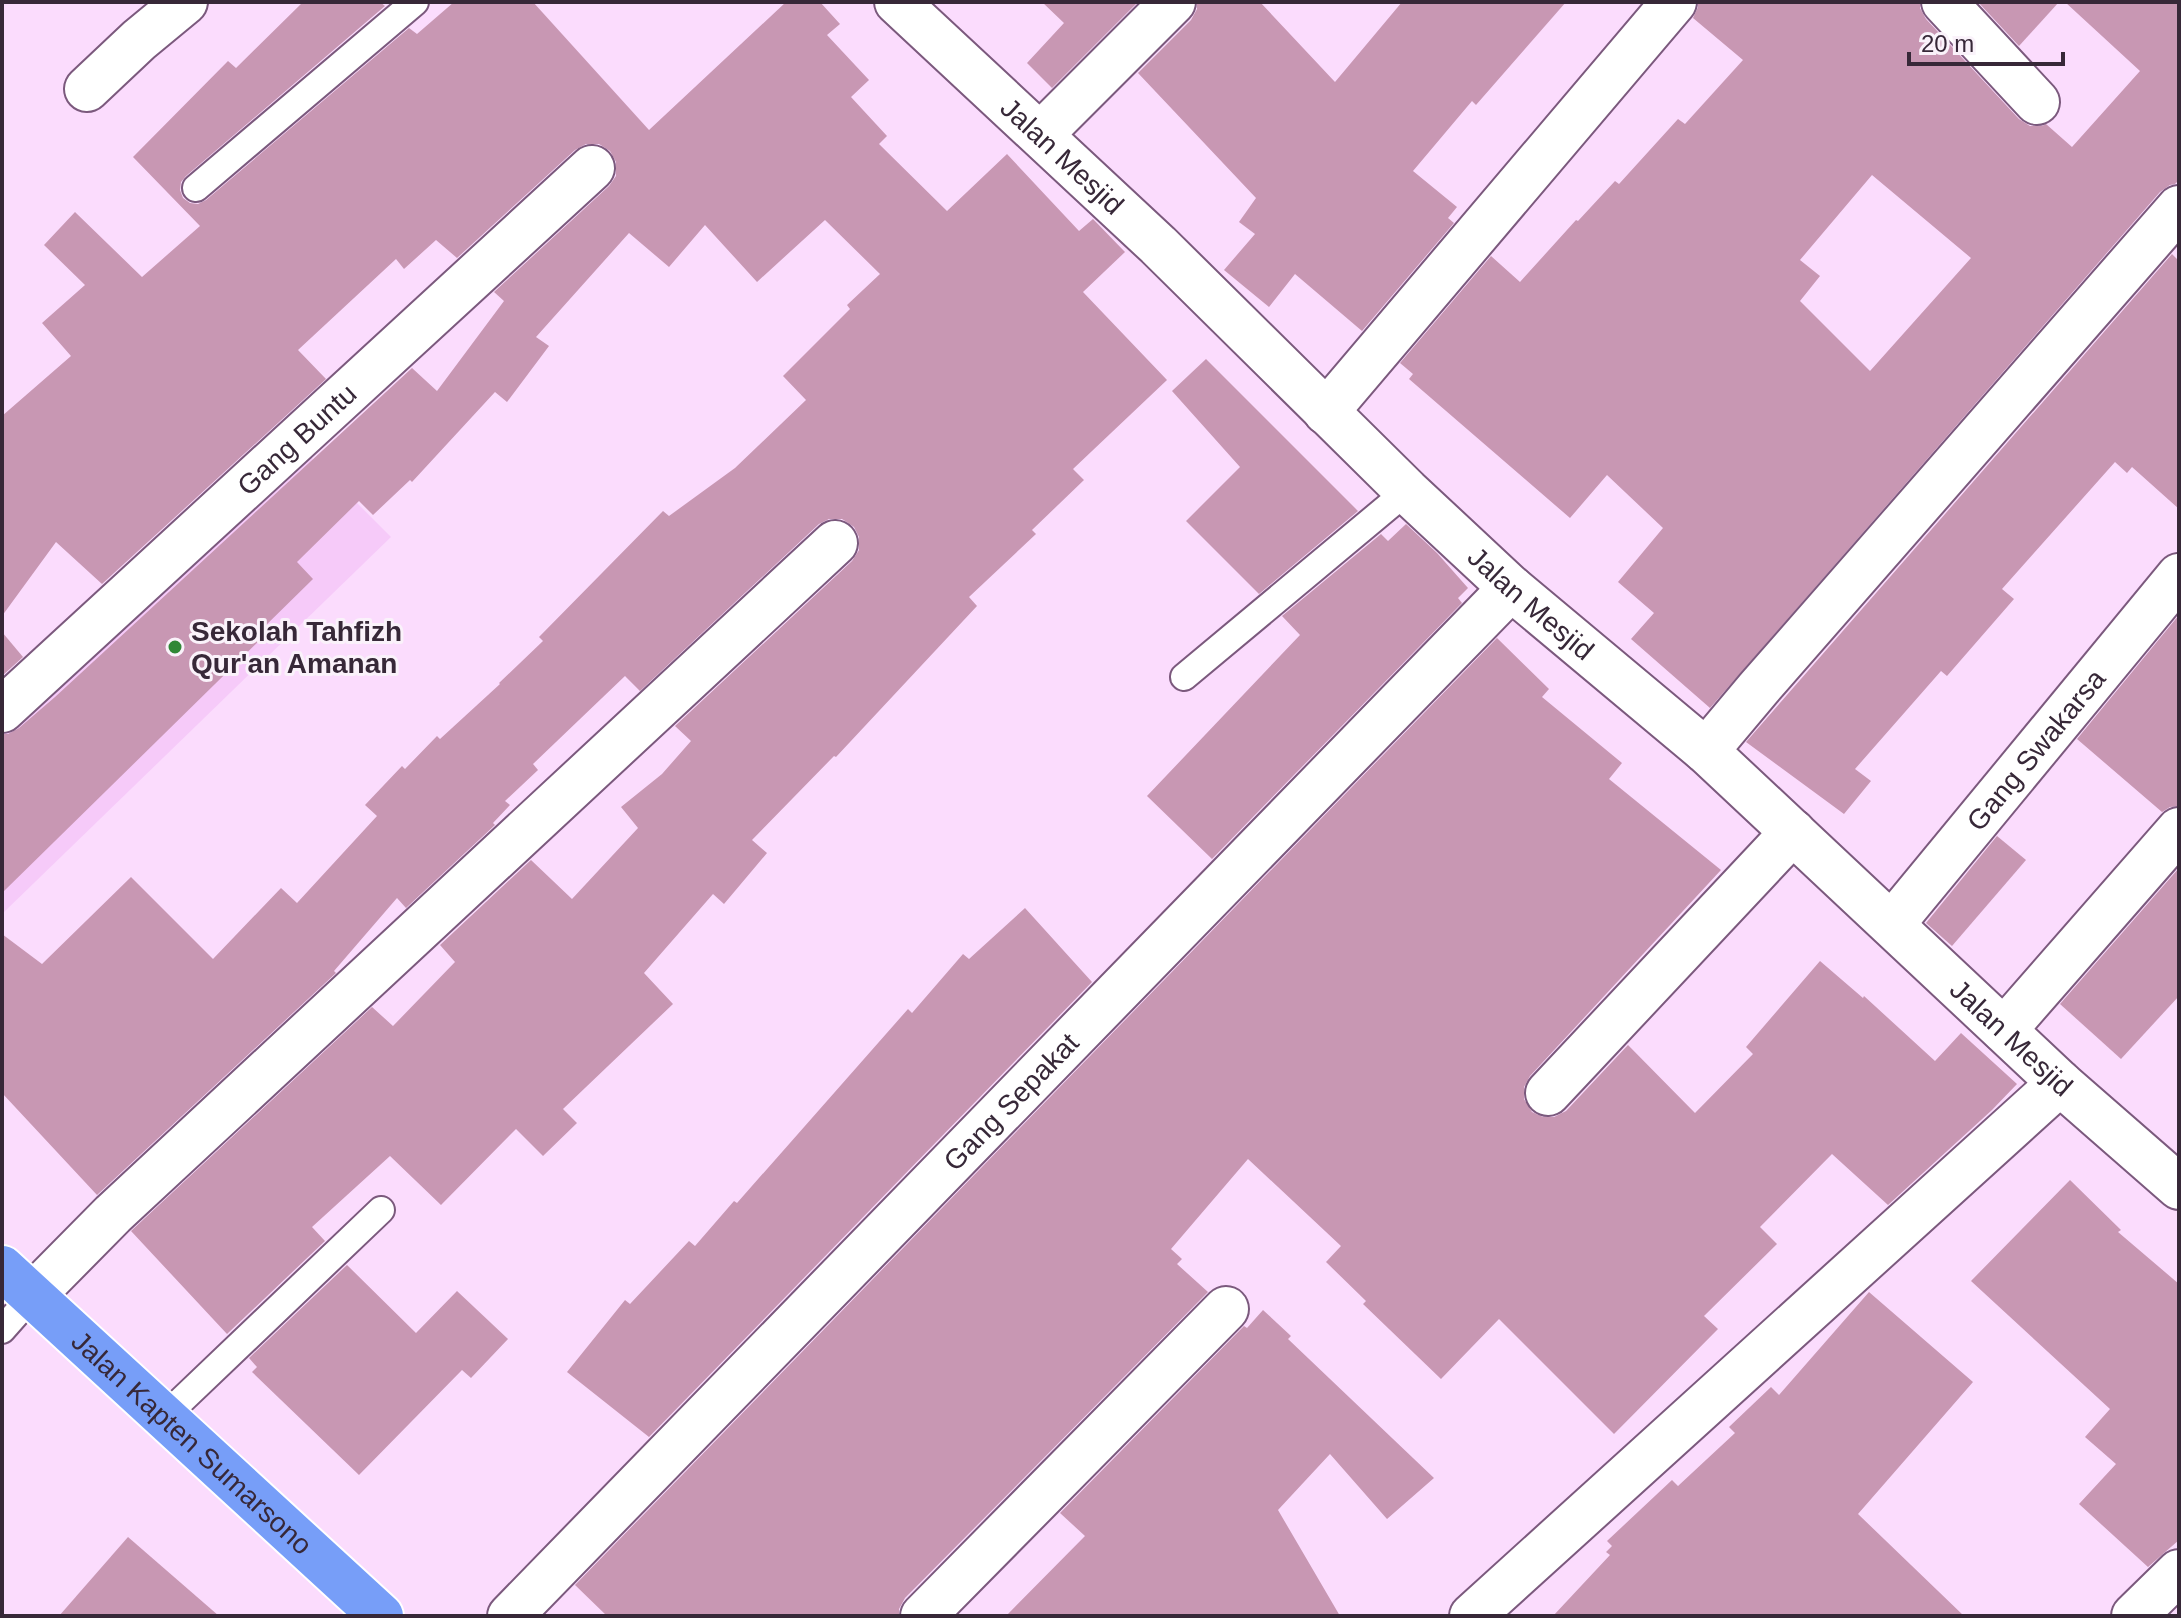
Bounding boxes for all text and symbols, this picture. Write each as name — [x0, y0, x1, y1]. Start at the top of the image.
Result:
scale bar — [1909, 16, 2063, 66]
text: 20 m — [1921, 30, 1974, 57]
street label: Jalan Mesjid — [995, 92, 1130, 221]
street label: Gang Buntu — [231, 378, 362, 502]
street label: Jalan Mesjid — [1462, 541, 1600, 666]
place label: Sekolah Tahfizh Qur'an Amanan — [191, 616, 402, 679]
marker: Sekolah Tahfizh Qur'an Amanan — [166, 638, 184, 656]
street label: Gang Swakarsa — [1961, 663, 2112, 837]
street label: Jalan Mesjid — [1944, 973, 2079, 1103]
street label: Gang Sepakat — [938, 1027, 1085, 1177]
street label: Jalan Kapten Sumarsono — [65, 1325, 318, 1561]

